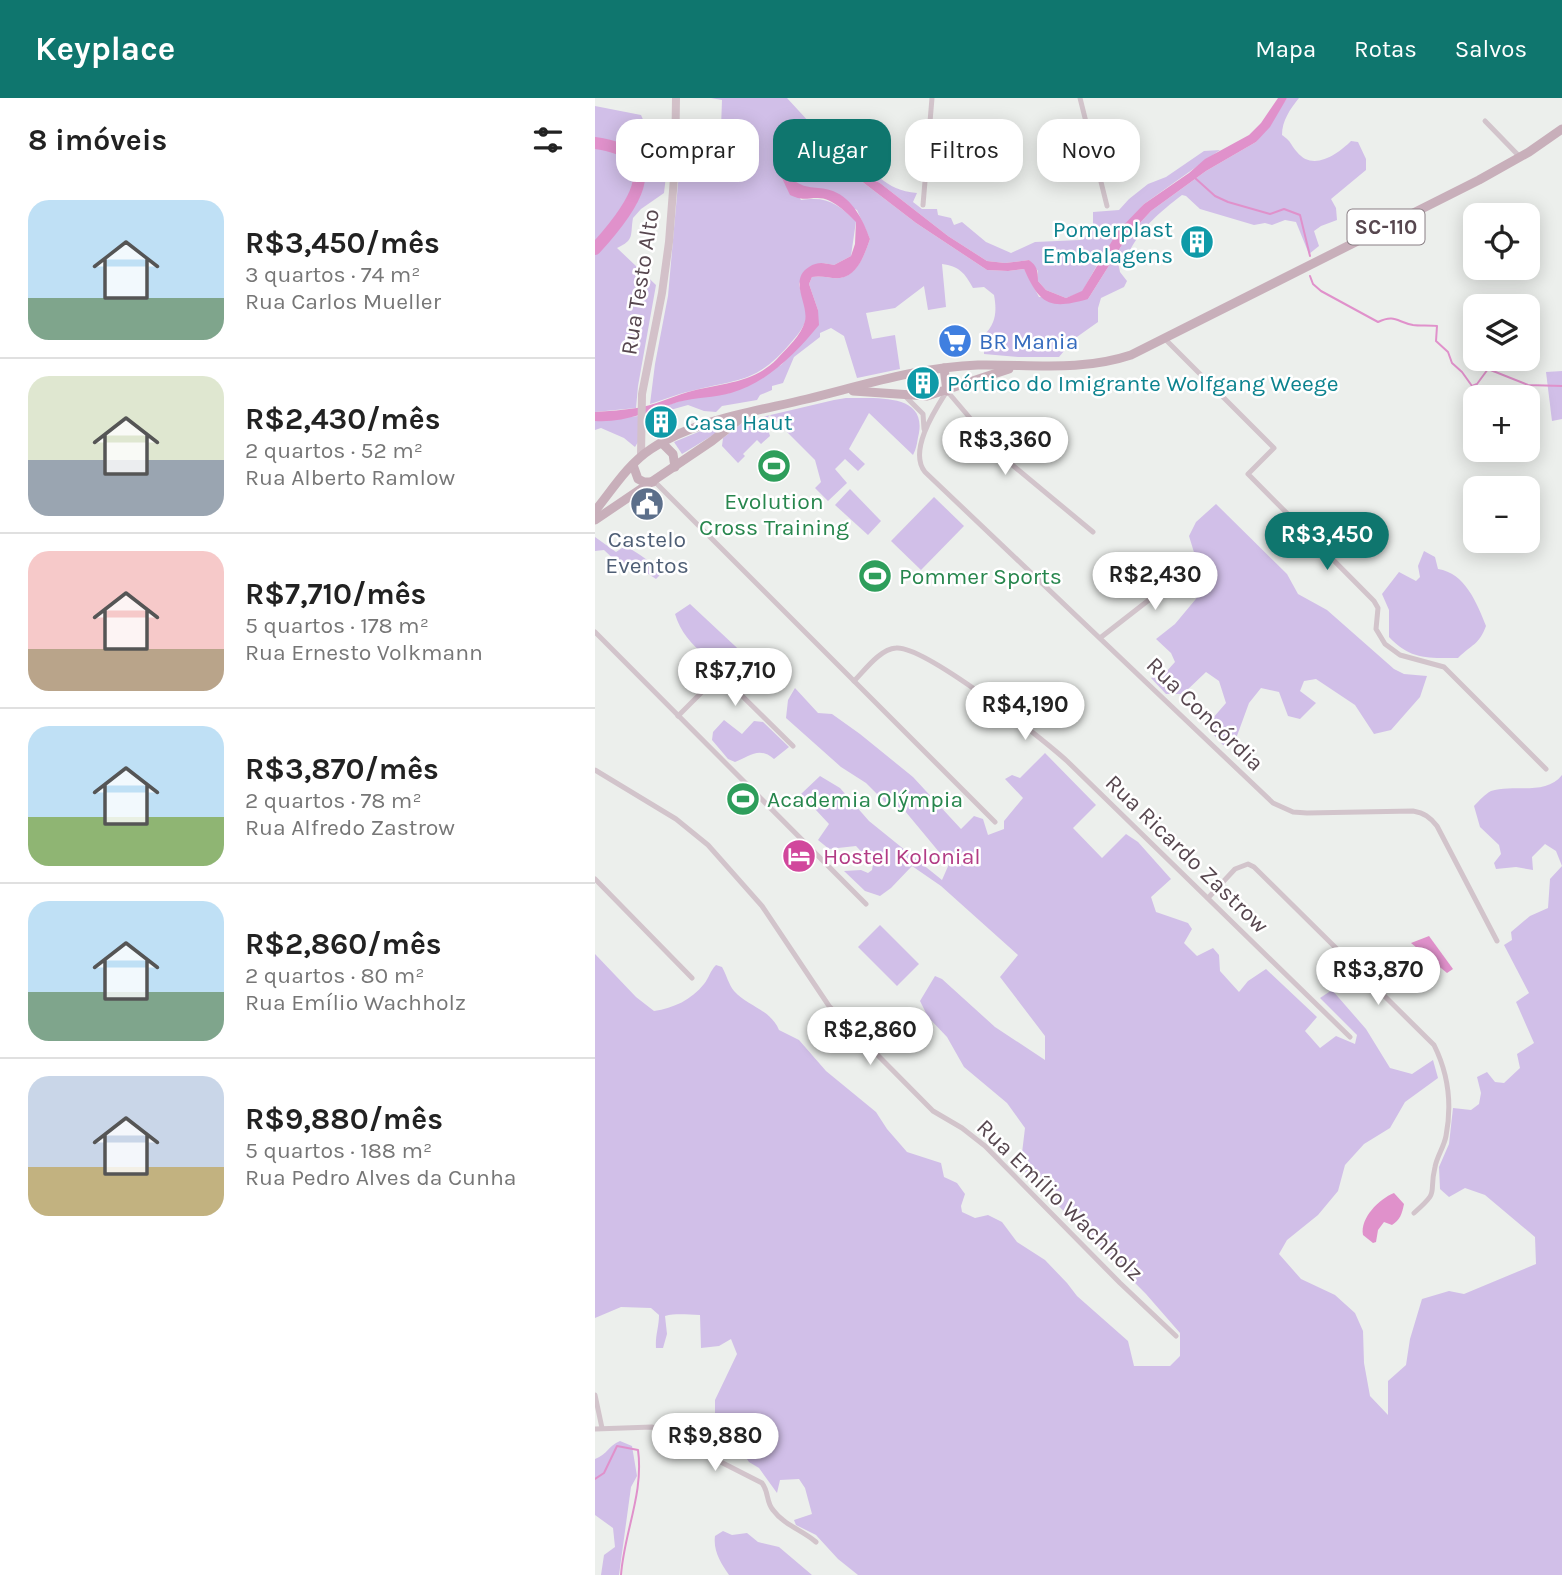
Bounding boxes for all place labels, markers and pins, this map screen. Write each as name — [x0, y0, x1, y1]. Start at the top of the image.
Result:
place label: Pomerplast Embalagens — [1042, 216, 1173, 269]
building icon: Pomerplast Embalagens — [1178, 223, 1216, 261]
supermarket icon: BR Mania — [936, 322, 974, 360]
place label: BR Mania — [979, 328, 1078, 355]
building icon: Pórtico do Imigrante Wolfgang Weege — [904, 364, 942, 402]
place label: Pórtico do Imigrante Wolfgang Weege — [947, 370, 1339, 397]
building icon: Casa Haut — [642, 403, 680, 441]
place label: Casa Haut — [685, 409, 793, 436]
pin: R$3,360 — [940, 418, 1070, 477]
sports icon: Evolution Cross Training — [755, 447, 793, 485]
public building icon: Castelo Eventos — [628, 485, 666, 523]
place label: Evolution Cross Training — [699, 488, 849, 541]
pin: R$3,450 — [1262, 512, 1392, 572]
place label: Castelo Eventos — [605, 526, 689, 579]
pin: R$2,430 — [1090, 552, 1220, 612]
sports icon: Pommer Sports — [856, 557, 894, 595]
place label: Pommer Sports — [899, 563, 1062, 590]
pin: R$7,710 — [670, 648, 800, 708]
pin: R$4,190 — [960, 682, 1090, 742]
sports icon: Academia Olýmpia — [724, 780, 762, 818]
place label: Academia Olýmpia — [767, 786, 963, 813]
hotel icon: Hostel Kolonial — [780, 837, 818, 875]
place label: Hostel Kolonial — [823, 843, 981, 870]
pin: R$3,870 — [1313, 948, 1443, 1007]
pin: R$2,860 — [805, 1007, 935, 1067]
pin: R$9,880 — [650, 1414, 780, 1473]

